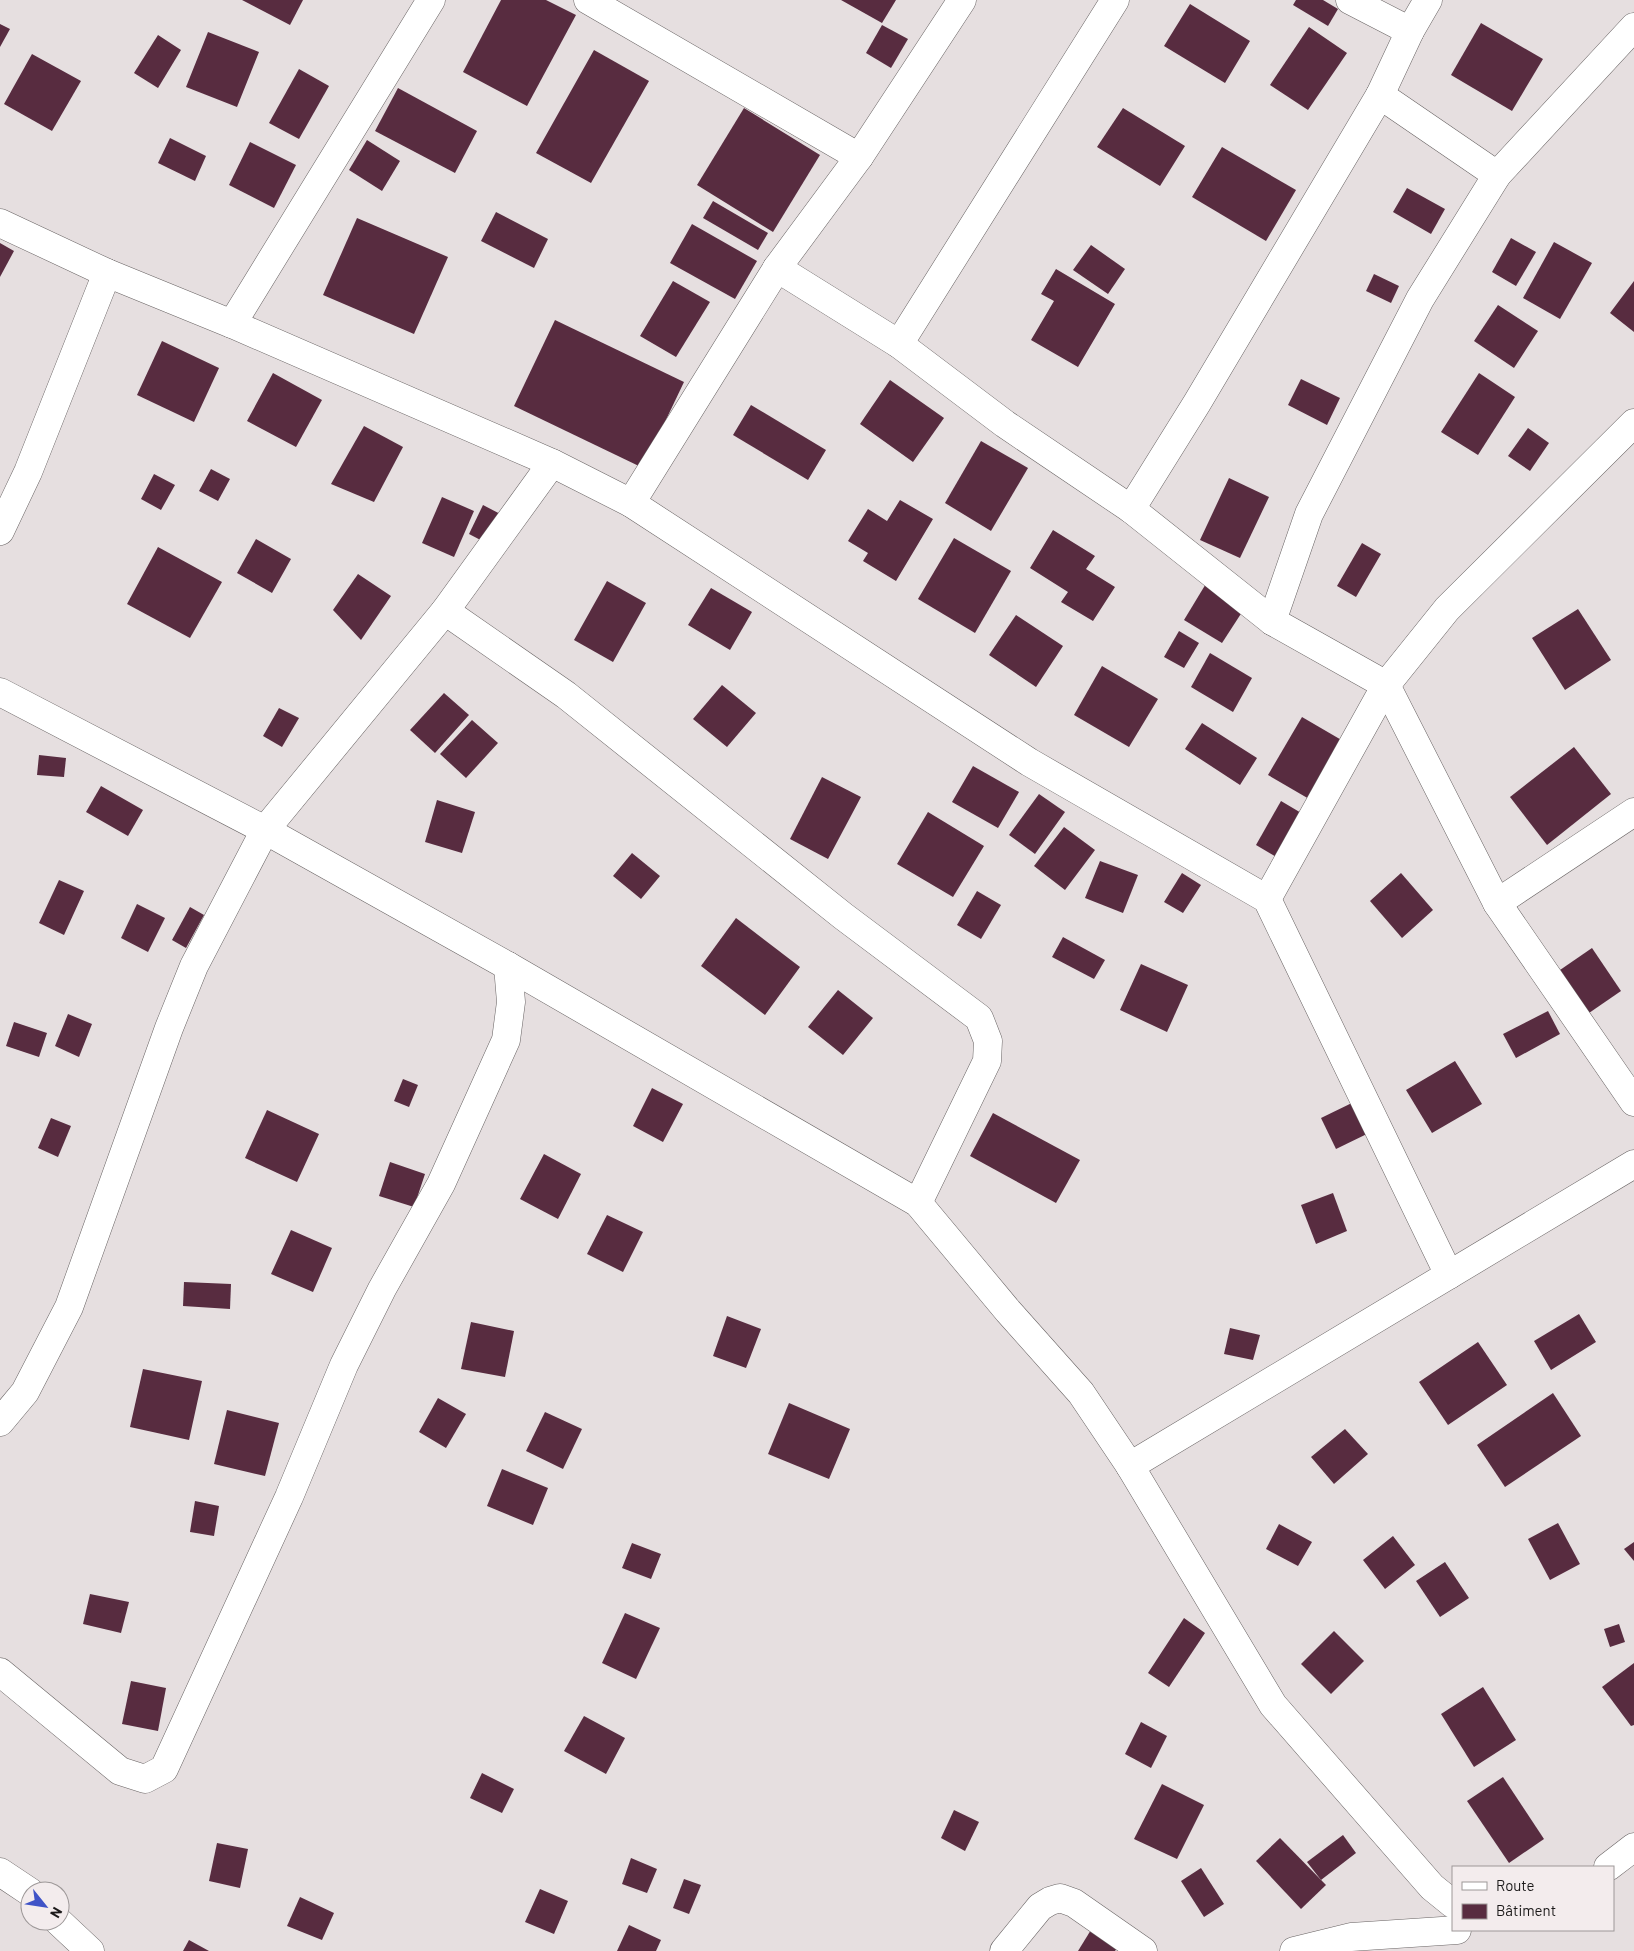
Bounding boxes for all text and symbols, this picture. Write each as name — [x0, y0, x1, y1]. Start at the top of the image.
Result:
legend — [1452, 1866, 1614, 1931]
text: Route — [1496, 1876, 1535, 1894]
north arrow — [20, 1881, 70, 1931]
text: Bâtiment — [1496, 1901, 1556, 1919]
text: N — [47, 1904, 66, 1921]

